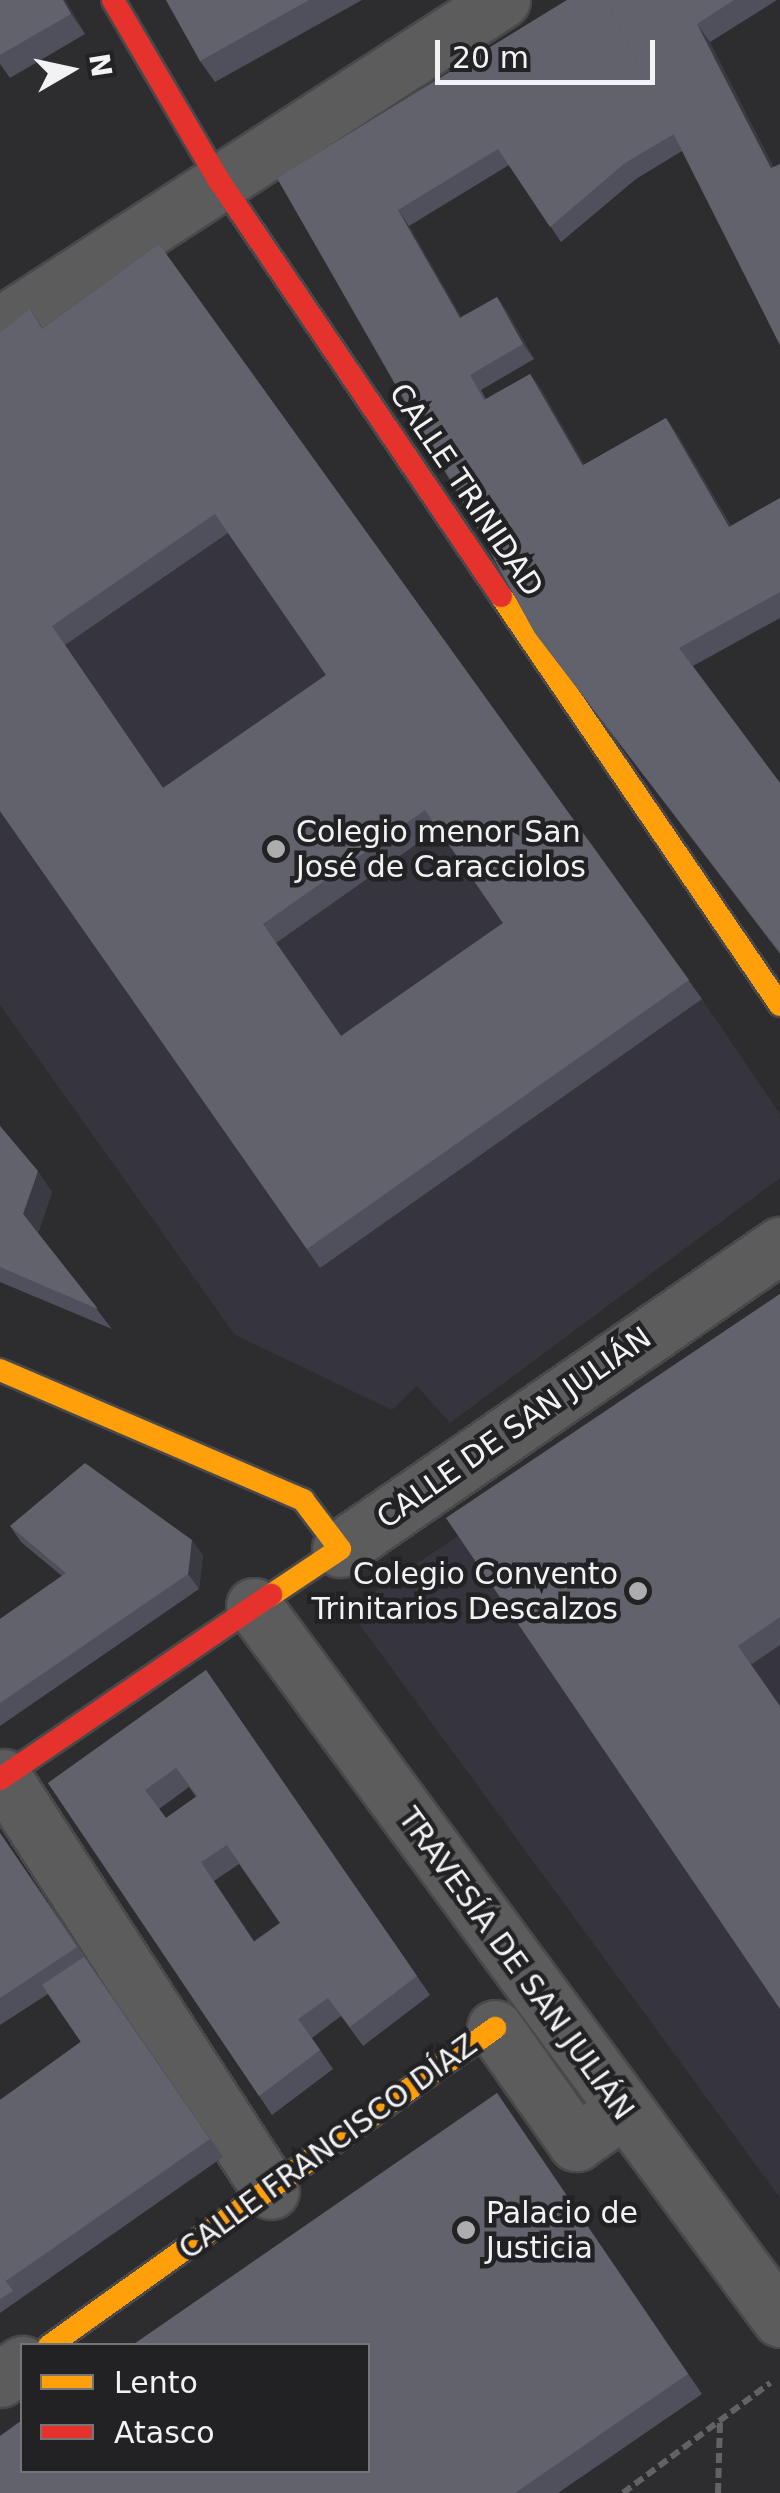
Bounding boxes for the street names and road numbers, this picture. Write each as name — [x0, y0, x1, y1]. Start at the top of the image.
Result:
street label: CALLE TRINIDAD — [381, 377, 551, 603]
street label: CALLE DE SAN JULIÁN — [370, 1320, 658, 1536]
street label: TRAVESÍA DE SAN JULIÁN — [391, 1801, 641, 2127]
street label: CALLE FRANCISCO DÍAZ — [172, 2027, 484, 2267]

